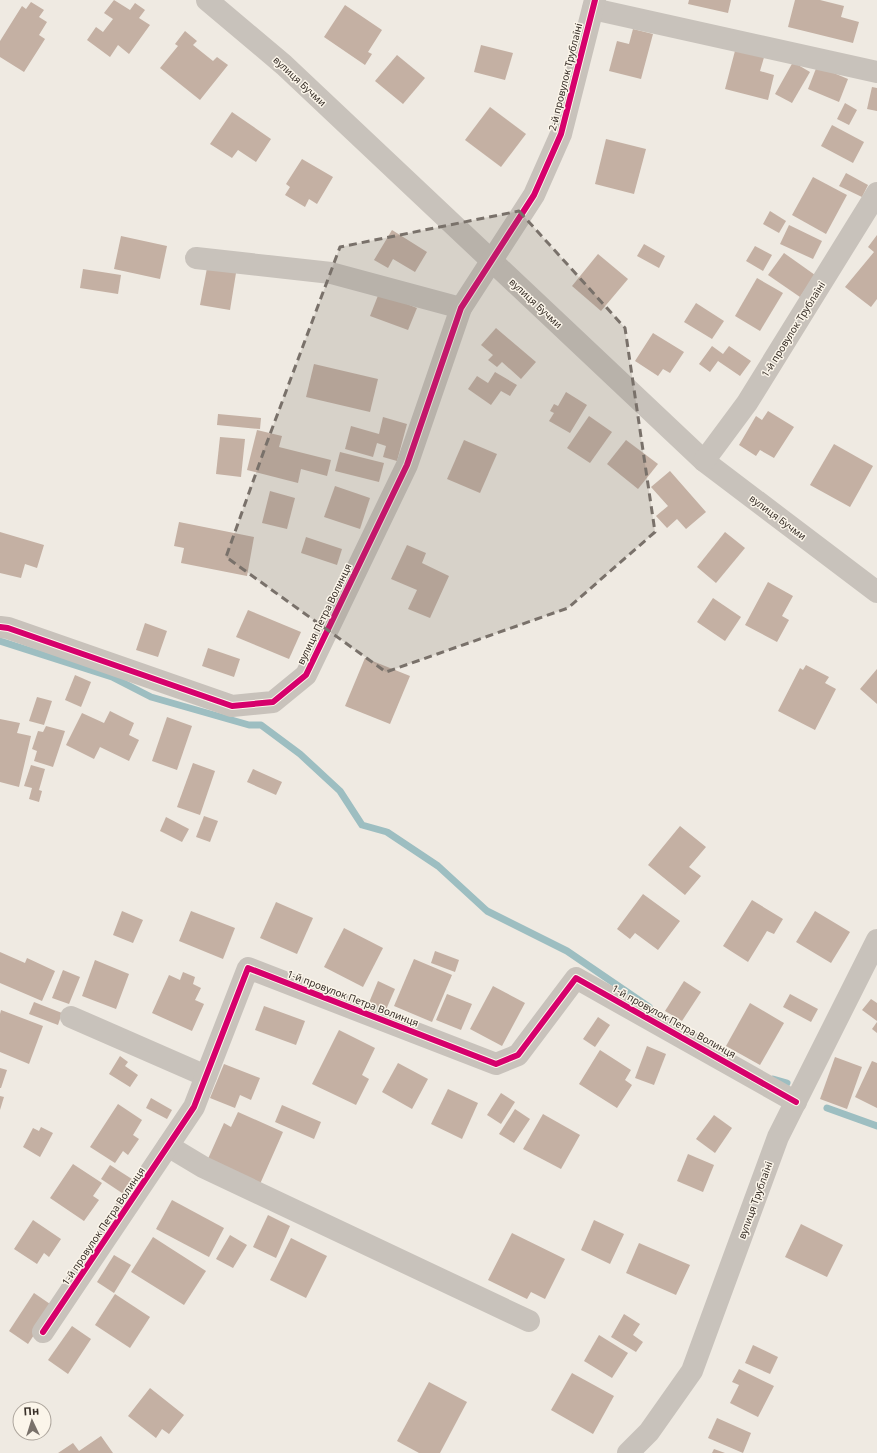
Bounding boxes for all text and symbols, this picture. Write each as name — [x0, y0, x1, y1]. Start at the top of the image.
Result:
street label: 2-й провулок Трублаїні — [545, 22, 585, 132]
street label: вулиця Бучми — [270, 53, 330, 109]
street label: вулиця Бучми — [506, 275, 566, 331]
street label: 1-й провулок Трублаїні — [758, 278, 828, 380]
street label: вулиця Бучми — [747, 491, 809, 543]
street label: вулиця Петра Волинця — [293, 561, 355, 667]
street label: 1-й провулок Петра Волинця — [285, 966, 421, 1030]
street label: 1-й провулок Петра Волинця — [609, 981, 739, 1061]
street label: вулиця Трублаїні — [734, 1159, 776, 1241]
street label: 1-й провулок Петра Волинця — [58, 1164, 148, 1288]
north arrow — [12, 1401, 52, 1441]
text: Пн — [23, 1402, 40, 1419]

